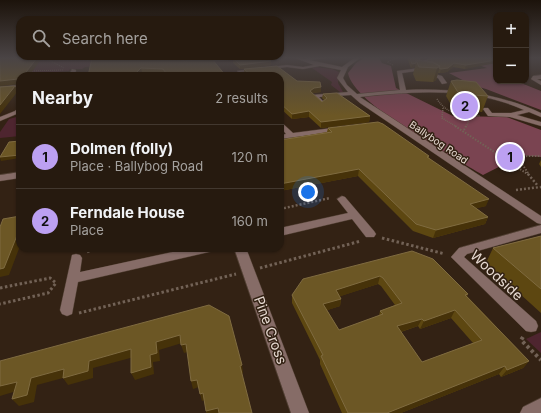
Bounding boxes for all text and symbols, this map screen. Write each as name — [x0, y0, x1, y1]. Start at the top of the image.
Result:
map controls — [493, 12, 529, 84]
button: + — [493, 12, 529, 48]
search box — [16, 16, 284, 60]
icon: search — [30, 27, 52, 49]
text: Search here — [62, 29, 148, 48]
button: − — [493, 48, 529, 84]
text: Nearby — [32, 88, 93, 108]
text: 2 results — [215, 90, 268, 106]
pin: 2 — [452, 91, 478, 121]
street label: Ballybog Road — [407, 118, 471, 166]
text: Dolmen (folly) — [70, 139, 173, 158]
pin: 1 — [497, 142, 523, 172]
text: 1 — [42, 149, 48, 165]
text: 120 m — [232, 149, 268, 165]
text: Place · Ballybog Road — [70, 158, 203, 174]
your location — [298, 182, 318, 202]
text: Ferndale House — [70, 203, 185, 222]
text: 2 — [41, 213, 49, 229]
text: 160 m — [231, 213, 268, 229]
text: Place — [70, 222, 104, 238]
street label: Woodside — [467, 246, 527, 304]
street label: Pine Cross — [251, 294, 291, 366]

